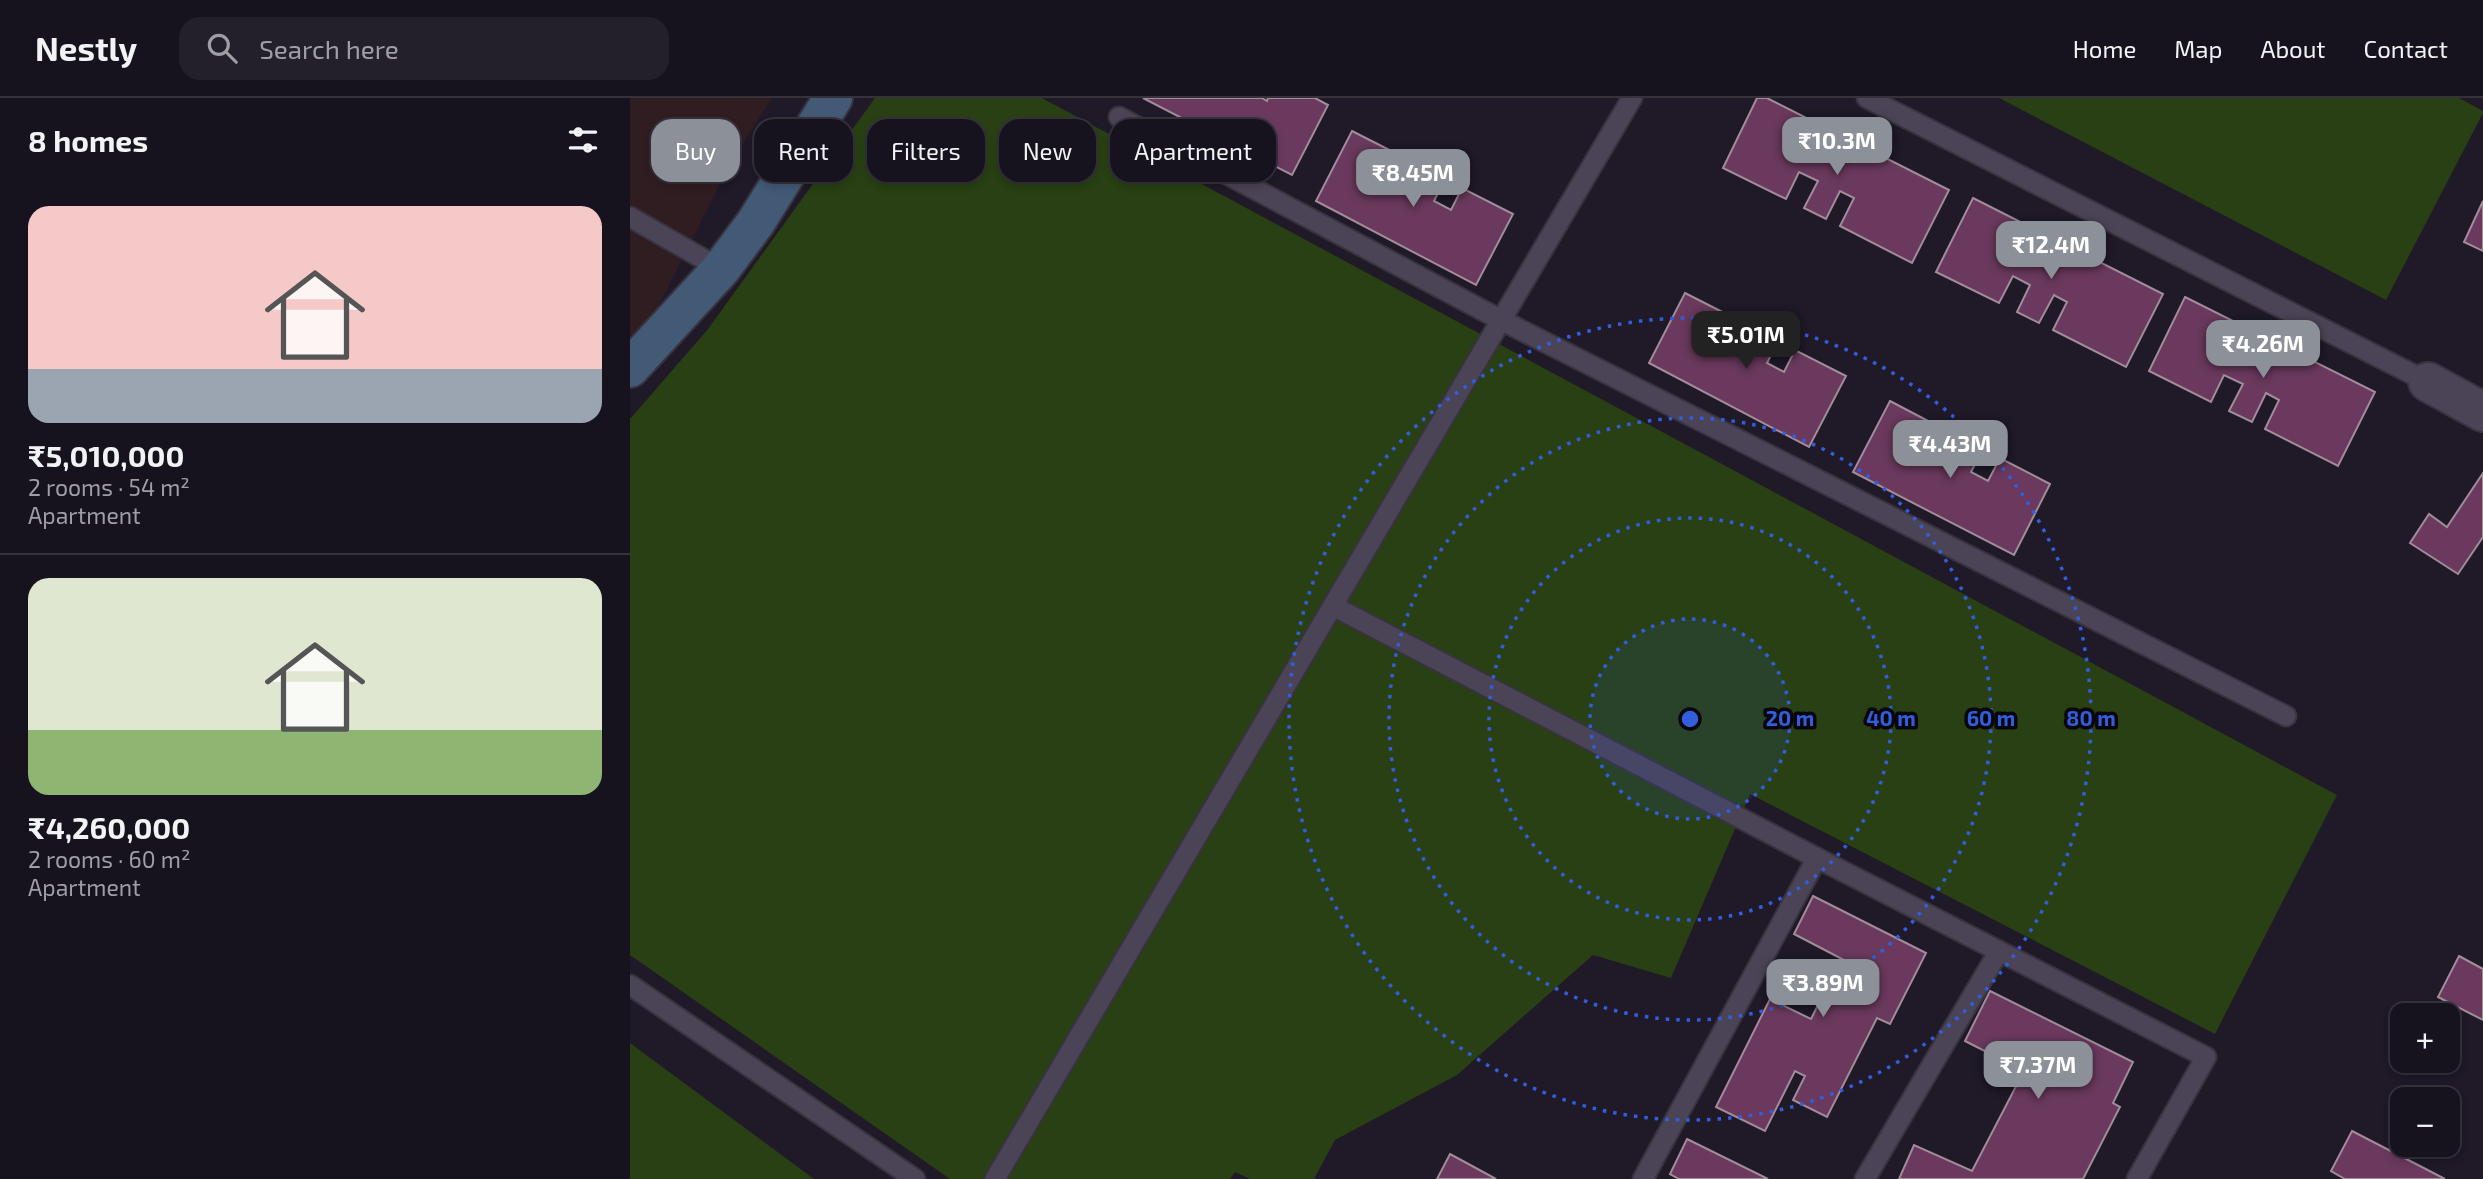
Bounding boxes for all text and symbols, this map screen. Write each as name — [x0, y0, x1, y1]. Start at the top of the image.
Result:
search box — [179, 17, 669, 80]
text: Nestly — [35, 28, 137, 68]
icon: search — [203, 29, 241, 67]
text: Search here — [259, 33, 399, 64]
text: Home — [2073, 34, 2136, 63]
text: Map — [2174, 34, 2222, 63]
text: About — [2260, 34, 2326, 63]
text: Contact — [2364, 34, 2448, 63]
pin: ₹10.3M — [1780, 118, 1894, 177]
chip: Buy — [651, 119, 740, 182]
chip: Rent — [754, 119, 853, 182]
chip: Filters — [867, 119, 985, 182]
chip: New — [999, 119, 1096, 182]
chip: Apartment — [1110, 119, 1276, 182]
icon: filters — [564, 121, 602, 159]
text: 8 homes — [28, 122, 148, 158]
text: ₹10.3M — [1798, 126, 1876, 154]
pin: ₹8.45M — [1356, 150, 1470, 209]
text: ₹8.45M — [1372, 158, 1454, 186]
pin: ₹12.4M — [1994, 222, 2108, 281]
text: ₹12.4M — [2012, 230, 2090, 258]
icon: home — [252, 252, 378, 378]
pin: ₹5.01M — [1689, 312, 1803, 371]
text: ₹5.01M — [1707, 320, 1785, 348]
pin: ₹4.26M — [2206, 320, 2320, 380]
text: ₹4.26M — [2222, 329, 2304, 357]
pin: ₹4.43M — [1893, 420, 2007, 480]
text: ₹4.43M — [1909, 429, 1991, 457]
text: ₹5,010,000 — [28, 437, 184, 473]
text: 2 rooms · 54 m² — [28, 473, 190, 501]
text: Apartment — [28, 501, 141, 529]
icon: home — [252, 624, 378, 750]
text: 20 m — [1766, 705, 1814, 730]
text: 40 m — [1866, 705, 1916, 730]
text: 60 m — [1967, 705, 2015, 730]
text: 80 m — [2066, 705, 2116, 730]
centre of rings — [1678, 707, 1702, 731]
text: ₹4,260,000 — [28, 809, 190, 845]
text: 2 rooms · 60 m² — [28, 845, 190, 873]
text: Apartment — [28, 873, 141, 901]
pin: ₹3.89M — [1766, 960, 1880, 1019]
text: ₹3.89M — [1782, 968, 1864, 996]
map controls — [2390, 1003, 2460, 1157]
button: + — [2390, 1003, 2460, 1073]
pin: ₹7.37M — [1981, 1042, 2095, 1101]
text: ₹7.37M — [2000, 1050, 2076, 1078]
button: − — [2390, 1087, 2460, 1157]

